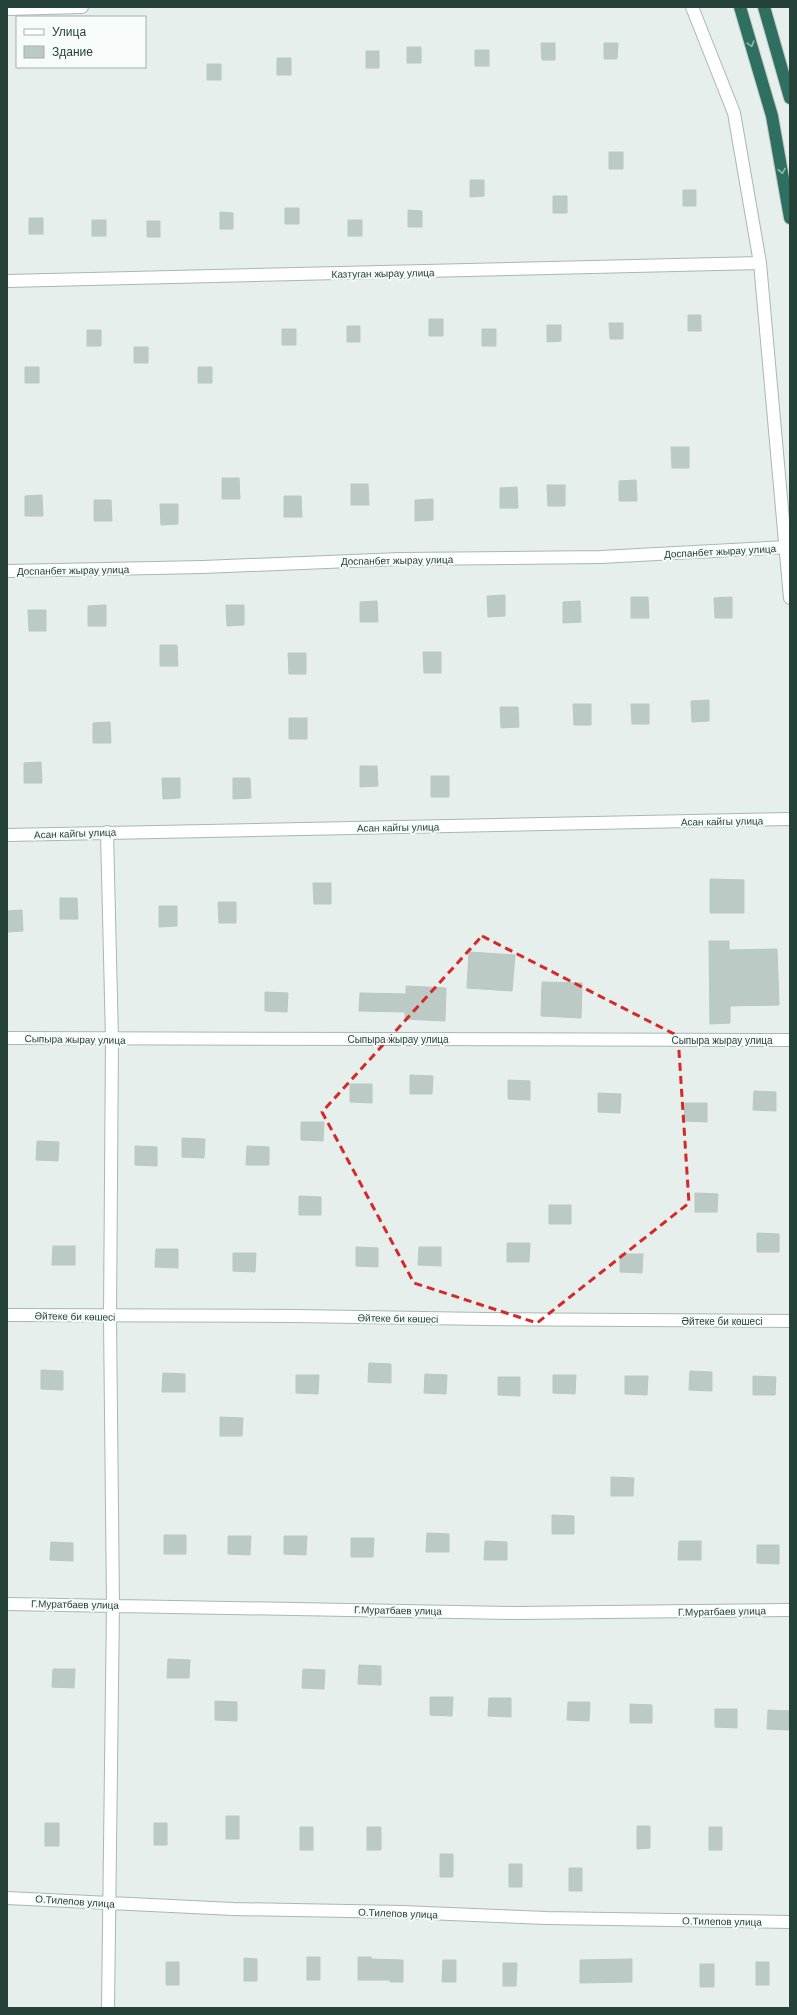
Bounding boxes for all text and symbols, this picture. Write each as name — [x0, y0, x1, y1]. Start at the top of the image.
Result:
legend — [16, 16, 146, 68]
text: Улица — [52, 25, 86, 39]
one-way arrow — [746, 41, 755, 48]
text: Здание — [52, 45, 93, 59]
one-way arrow — [777, 168, 785, 174]
street label: Казтуган жырау улица — [331, 267, 435, 280]
street label: Доспанбет жырау улица — [664, 543, 777, 560]
street label: Доспанбет жырау улица — [341, 554, 454, 567]
street label: Доспанбет жырау улица — [17, 564, 130, 577]
street label: Асан кайгы улица — [681, 815, 764, 828]
street label: Асан кайгы улица — [357, 821, 440, 834]
street label: Асан кайгы улица — [34, 827, 117, 840]
street label: Сыпыра жырау улица — [24, 1033, 126, 1046]
street label: Сыпыра жырау улица — [347, 1034, 449, 1045]
street label: Сыпыра жырау улица — [671, 1035, 773, 1046]
street label: Әйтеке би көшесі — [34, 1310, 115, 1323]
street label: Әйтеке би көшесі — [357, 1312, 438, 1325]
street label: Әйтеке би көшесі — [682, 1316, 762, 1327]
street label: Г.Муратбаев улица — [31, 1598, 120, 1611]
street label: Г.Муратбаев улица — [354, 1604, 443, 1617]
street label: Г.Муратбаев улица — [678, 1605, 767, 1618]
street label: О.Тилепов улица — [35, 1893, 116, 1910]
street label: О.Тилепов улица — [358, 1907, 438, 1920]
street label: О.Тилепов улица — [682, 1915, 762, 1928]

